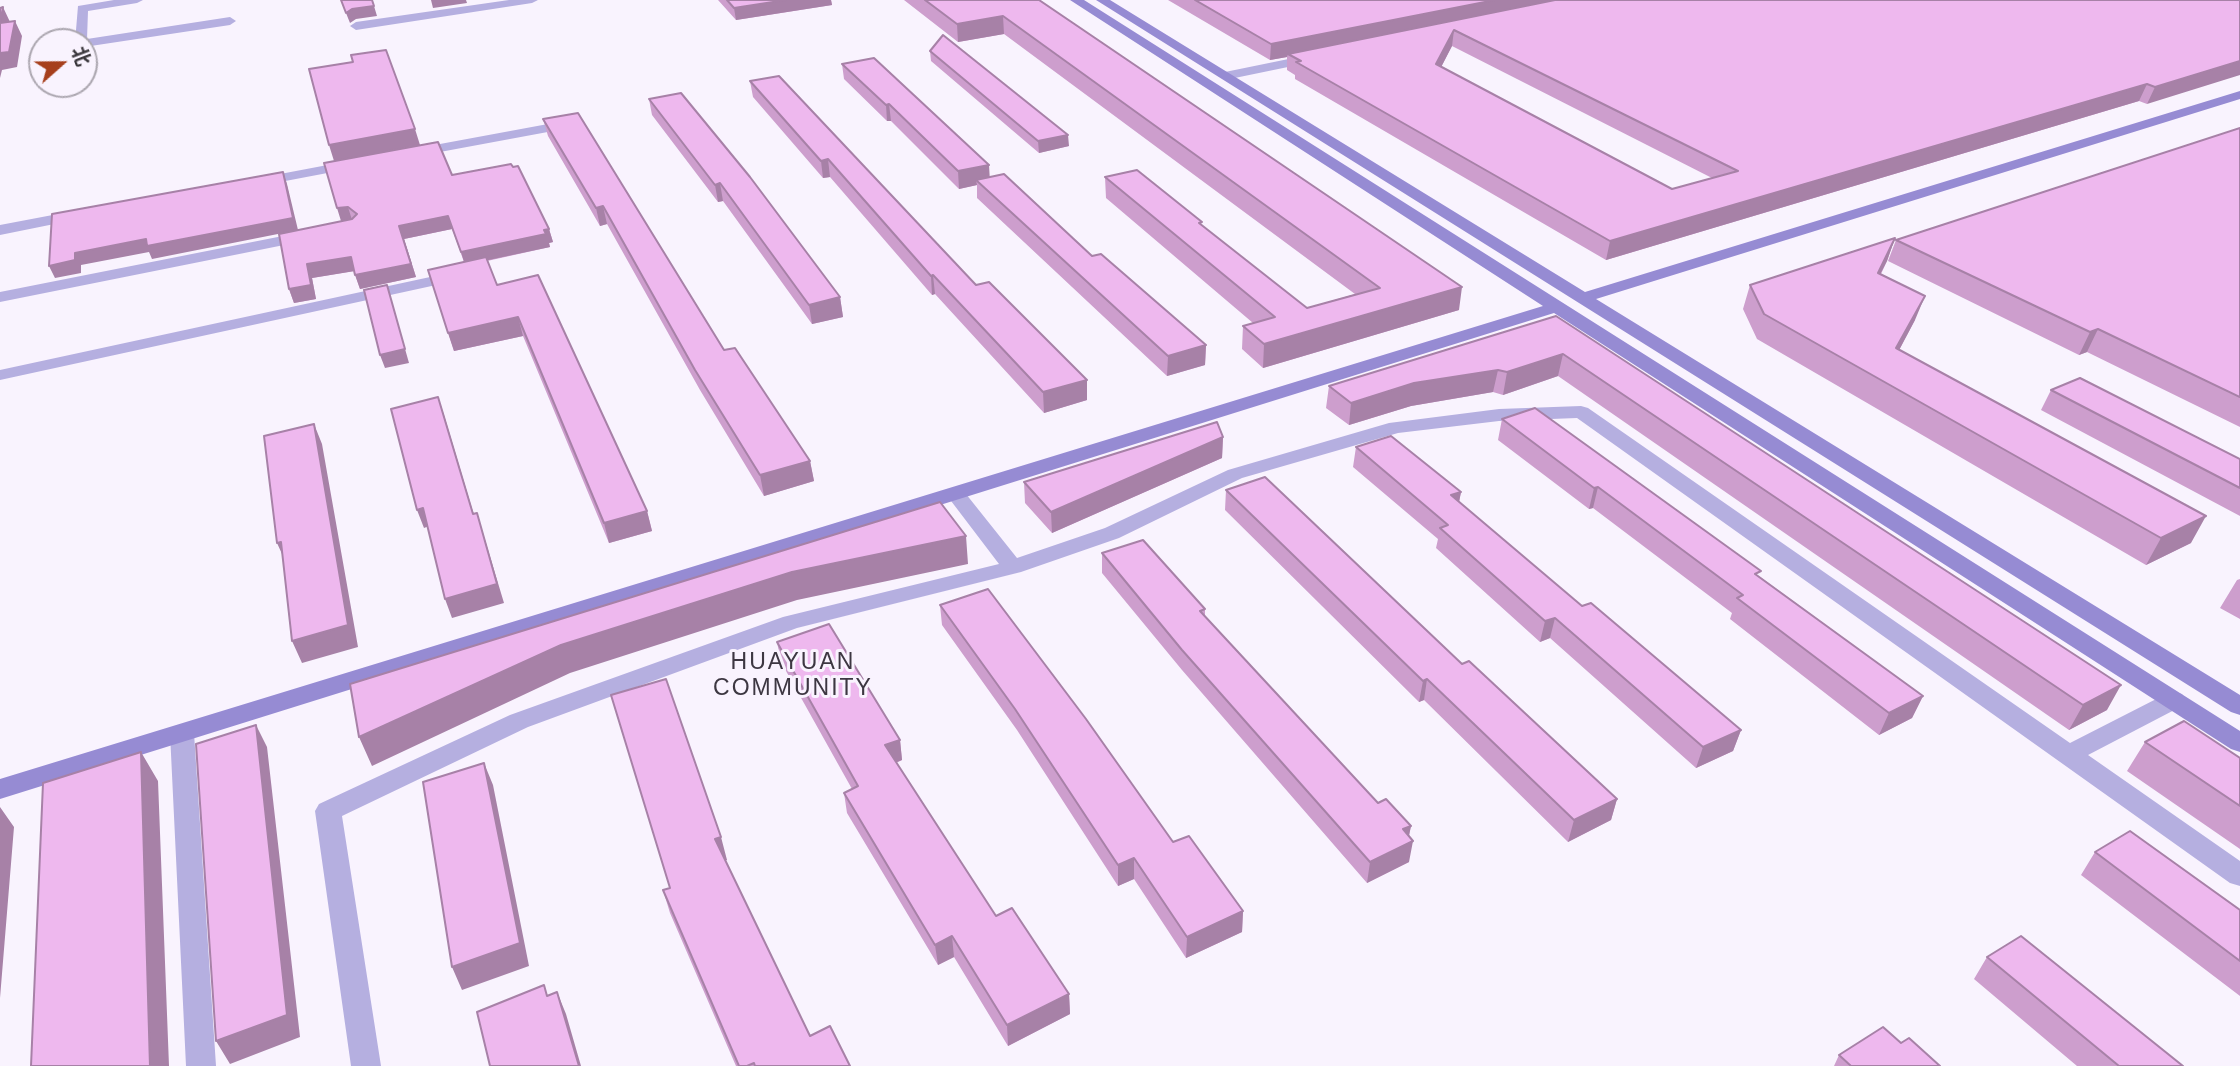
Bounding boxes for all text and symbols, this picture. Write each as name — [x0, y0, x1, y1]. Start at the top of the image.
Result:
north arrow — [28, 28, 98, 98]
text: 北 — [68, 43, 94, 69]
district label: HUAYUAN COMMUNITY — [714, 649, 872, 703]

